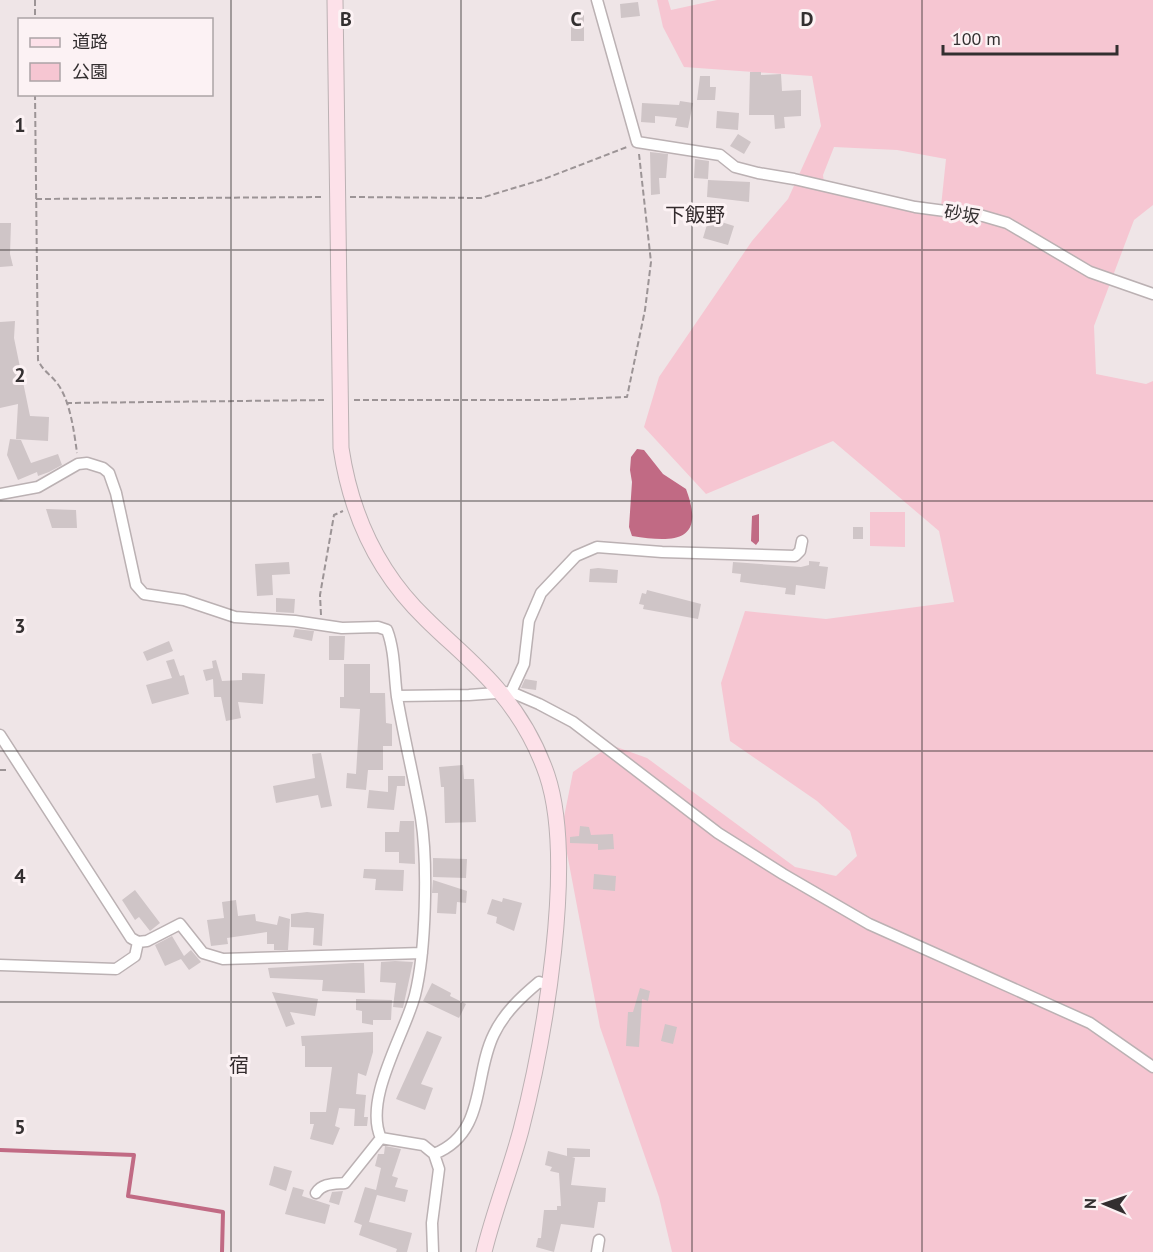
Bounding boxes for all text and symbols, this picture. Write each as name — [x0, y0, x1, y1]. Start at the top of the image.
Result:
text: B — [340, 6, 352, 32]
text: C — [570, 6, 582, 32]
text: D — [801, 6, 814, 32]
legend — [18, 18, 213, 96]
scale bar — [943, 18, 1117, 56]
text: 100 m — [952, 27, 1001, 50]
text: 道路 — [72, 30, 108, 53]
text: 公園 — [72, 60, 108, 83]
text: 1 — [14, 112, 26, 138]
street label: 砂坂 — [942, 200, 982, 228]
district label: 下飯野 — [665, 202, 725, 228]
text: 2 — [14, 362, 26, 388]
text: 3 — [14, 613, 26, 639]
text: 4 — [14, 863, 26, 889]
district label: 宿 — [229, 1052, 249, 1078]
text: 5 — [14, 1114, 26, 1140]
north arrow — [1075, 1174, 1135, 1234]
text: N — [1080, 1198, 1100, 1209]

